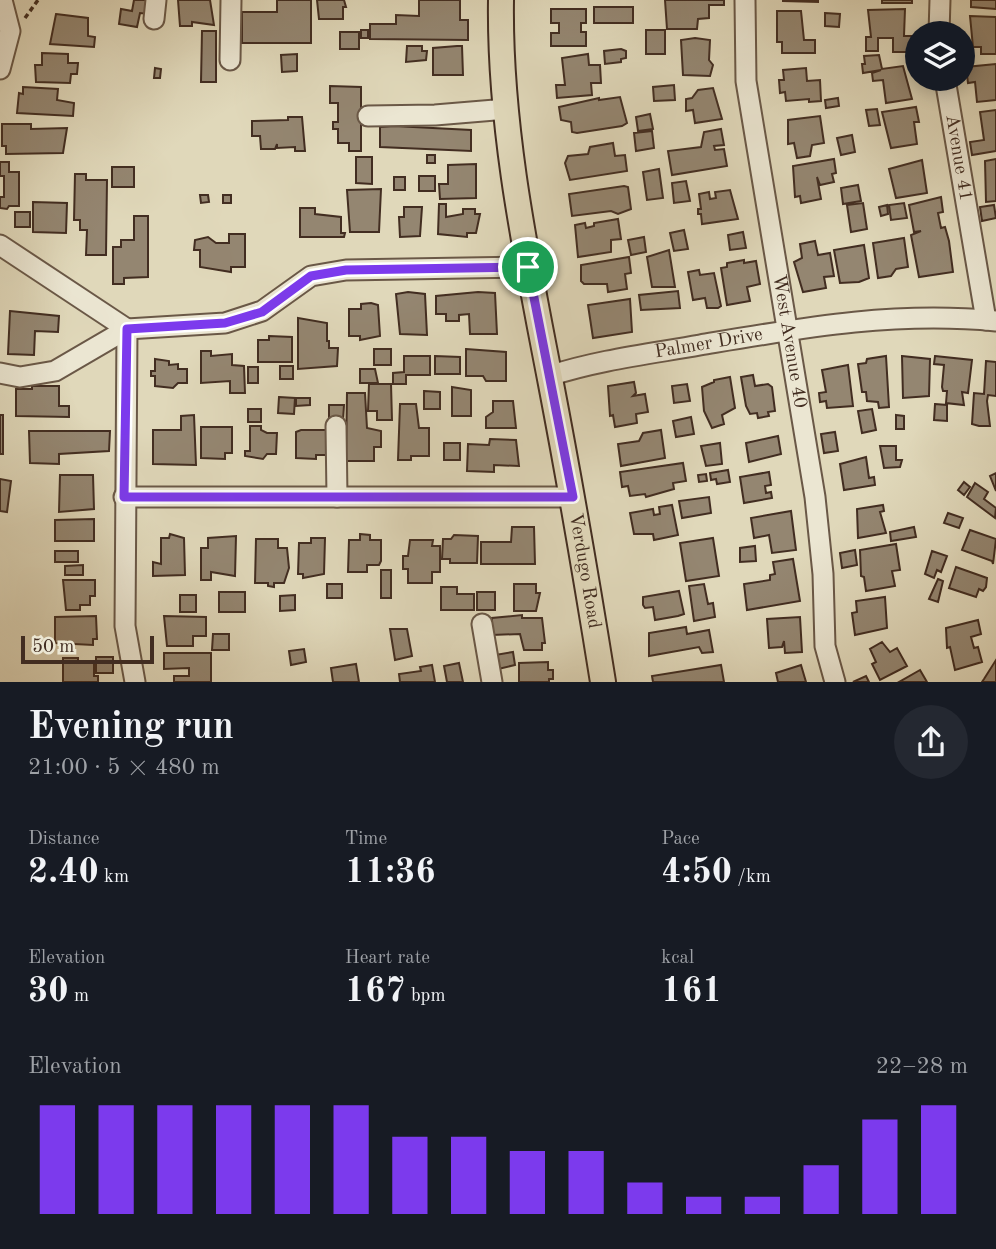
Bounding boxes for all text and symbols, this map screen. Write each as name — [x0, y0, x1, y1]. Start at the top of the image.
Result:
map controls — [905, 21, 975, 91]
button: layers — [905, 21, 975, 91]
street label: Avenue 41 — [942, 113, 975, 203]
pin — [498, 237, 558, 297]
icon: arrive — [509, 248, 547, 286]
street label: West Avenue 40 — [769, 273, 810, 410]
street label: Palmer Drive — [653, 325, 764, 362]
street label: Verdugo Road — [565, 512, 604, 630]
scale bar — [21, 633, 154, 665]
text: 50 m — [32, 638, 74, 657]
button: share — [894, 705, 968, 779]
text: Evening run — [28, 709, 234, 747]
text: 21:00 · 5 × 480 m — [28, 756, 220, 779]
text: Distance — [28, 830, 100, 849]
text: Time — [345, 830, 387, 849]
text: Pace — [661, 830, 700, 849]
text: 2.40 — [28, 855, 99, 890]
text: 11:36 — [345, 855, 436, 890]
text: 4:50 — [661, 855, 732, 890]
text: km — [99, 868, 129, 887]
text: /km — [732, 868, 771, 887]
text: Elevation — [28, 949, 105, 968]
text: Heart rate — [345, 949, 430, 968]
text: kcal — [661, 949, 694, 968]
text: 30 — [28, 974, 69, 1009]
text: 167 — [345, 974, 406, 1009]
text: 161 — [661, 974, 722, 1009]
text: m — [69, 987, 89, 1006]
text: bpm — [406, 987, 446, 1006]
text: Elevation — [28, 1055, 122, 1078]
text: 22–28 m — [876, 1055, 968, 1078]

